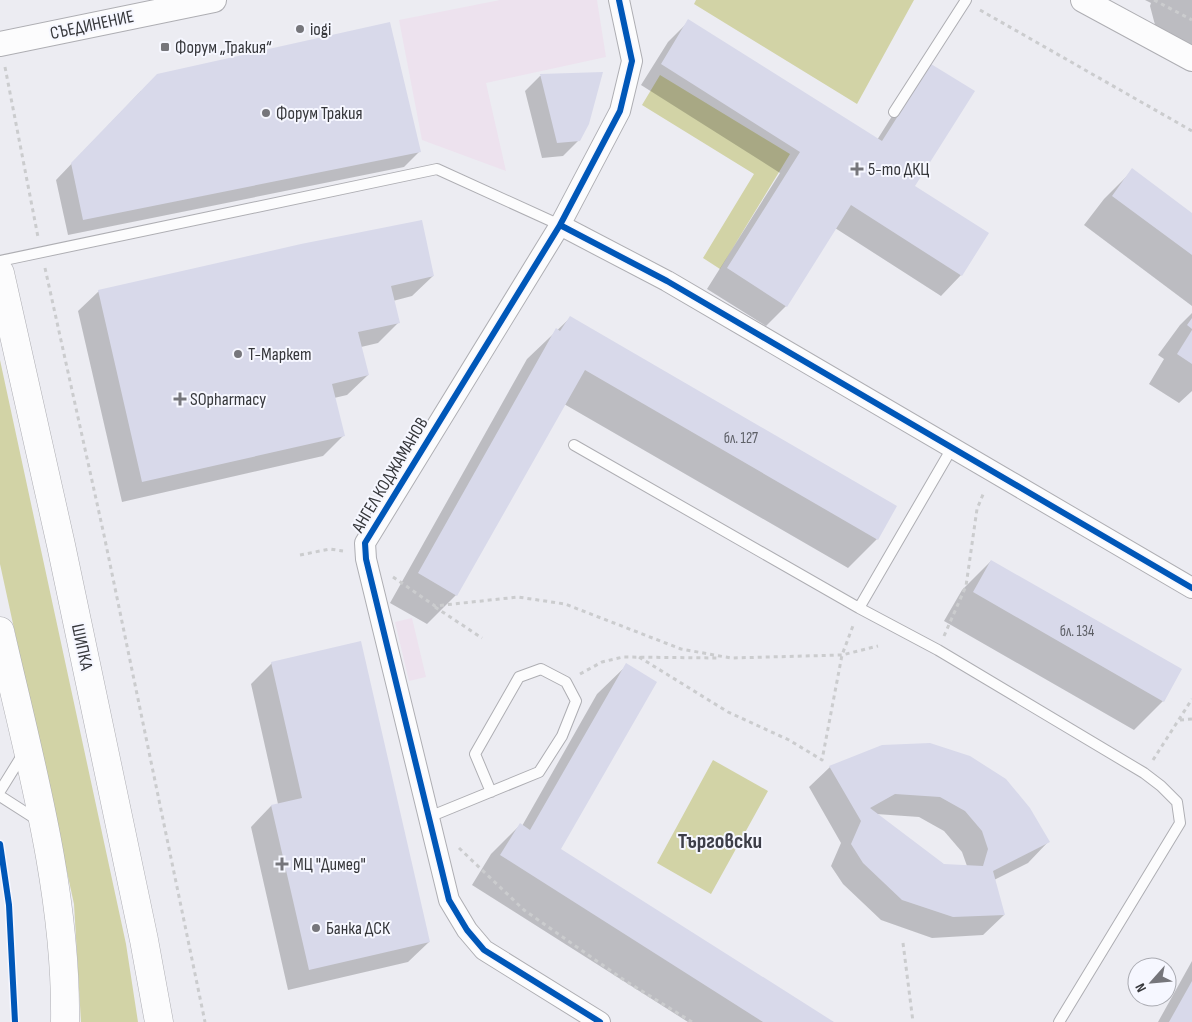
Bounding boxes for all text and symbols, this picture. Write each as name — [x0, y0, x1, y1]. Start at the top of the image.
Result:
street label: СЪЕДИНЕНИЕ — [48, 6, 136, 44]
place label: iogi — [310, 19, 331, 40]
marker: iogi — [294, 23, 306, 35]
place label: Форум „Тракия“ — [175, 37, 272, 58]
marker: Форум „Тракия“ — [159, 41, 171, 53]
place label: Форум Тракия — [276, 103, 363, 124]
marker: Форум Тракия — [260, 107, 272, 119]
place label: 5-то ДКЦ — [868, 159, 929, 180]
marker: 5-то ДКЦ — [850, 162, 864, 176]
place label: Т-Маркет — [248, 344, 312, 365]
marker: Т-Маркет — [232, 348, 244, 360]
place label: SOpharmacy — [190, 389, 266, 410]
marker: SOpharmacy — [174, 393, 186, 405]
street label: АНГЕЛ КОДЖАМАНОВ — [347, 414, 433, 537]
house number: бл. 127 — [724, 429, 758, 448]
street label: ШИПКА — [67, 622, 97, 672]
house number: бл. 134 — [1060, 622, 1094, 641]
district label: Търговски — [678, 828, 762, 855]
place label: МЦ "Димед" — [293, 854, 366, 875]
marker: МЦ "Димед" — [275, 857, 289, 871]
place label: Банка ДСК — [326, 918, 391, 939]
marker: Банка ДСК — [310, 922, 322, 934]
north arrow — [1127, 957, 1177, 1007]
text: N — [1132, 980, 1150, 995]

